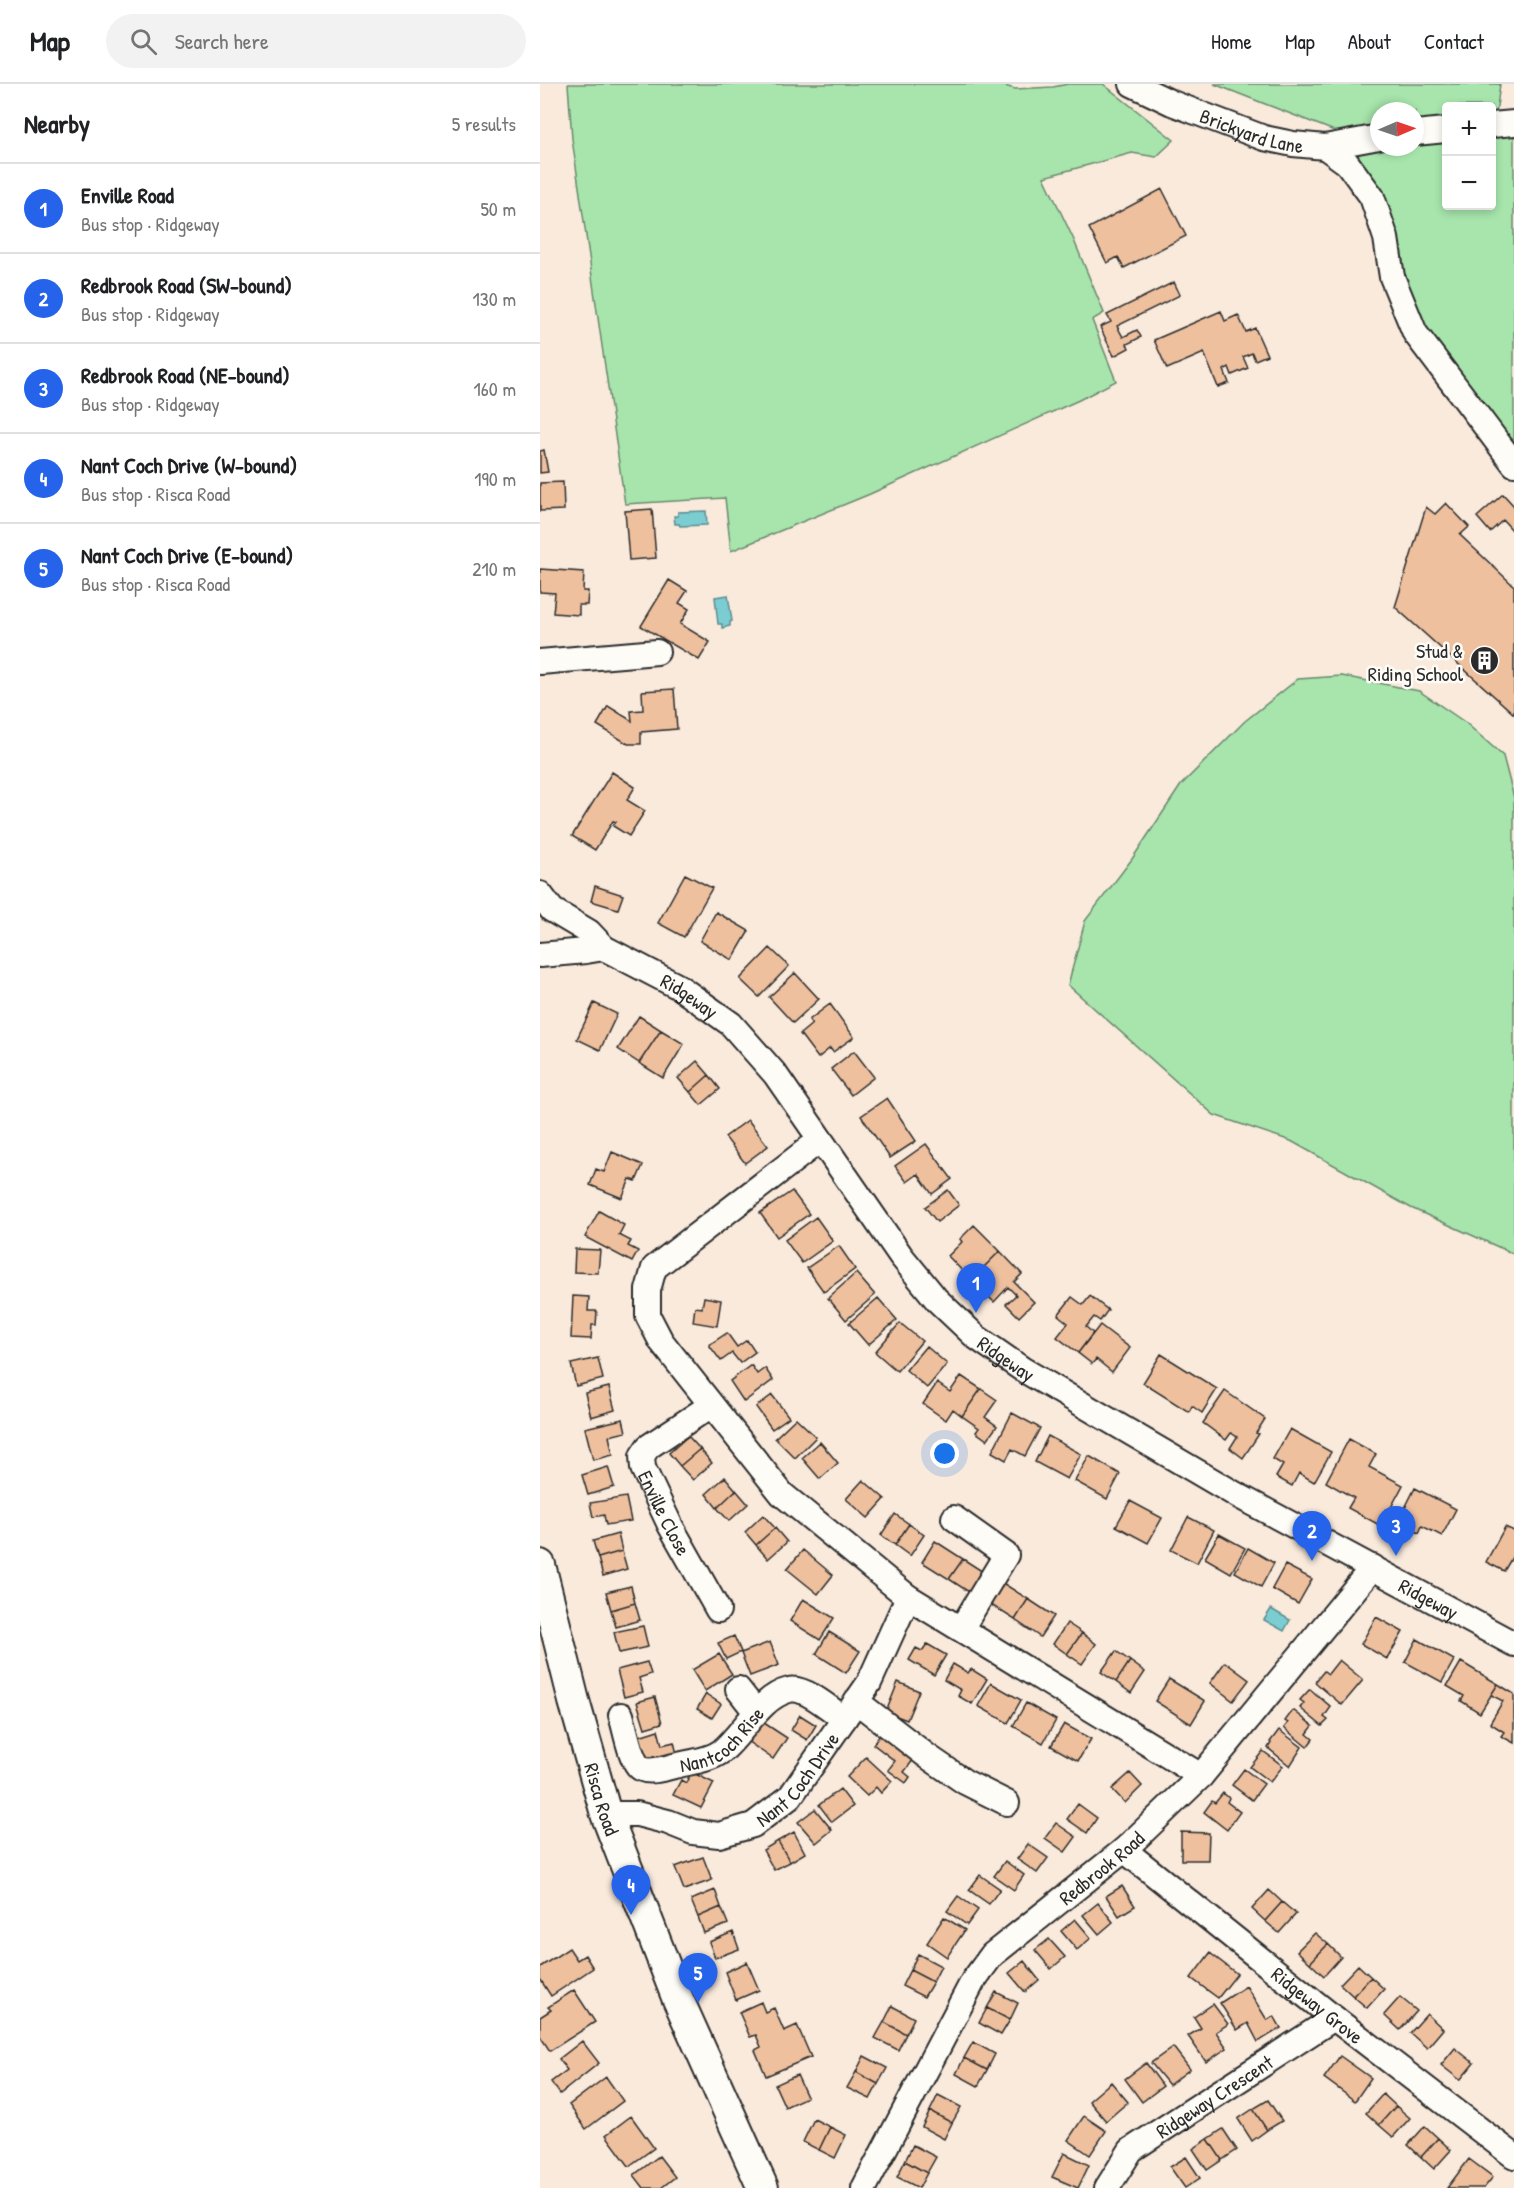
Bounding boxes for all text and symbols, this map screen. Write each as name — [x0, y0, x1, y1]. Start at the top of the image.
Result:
search box — [106, 14, 526, 68]
text: Map — [30, 22, 70, 60]
icon: search — [127, 25, 160, 58]
text: Search here — [175, 26, 269, 56]
text: Home — [1211, 27, 1252, 56]
text: Map — [1285, 27, 1315, 56]
text: About — [1348, 27, 1391, 56]
text: Contact — [1424, 27, 1484, 56]
street label: Brickyard Lane — [1196, 101, 1304, 158]
north arrow — [1370, 102, 1424, 156]
map controls — [1442, 102, 1496, 210]
button: + — [1442, 102, 1496, 156]
text: Nearby — [24, 106, 90, 141]
text: 5 results — [452, 110, 516, 137]
button: − — [1442, 156, 1496, 210]
text: Enville Road — [81, 180, 174, 210]
text: 1 — [40, 195, 47, 222]
text: 50 m — [480, 195, 516, 222]
text: Bus stop · Ridgeway — [81, 210, 220, 237]
text: Redbrook Road (SW-bound) — [81, 270, 292, 300]
text: 2 — [39, 285, 48, 312]
text: 130 m — [473, 285, 516, 312]
text: Bus stop · Ridgeway — [81, 300, 220, 327]
text: Redbrook Road (NE-bound) — [81, 360, 290, 390]
text: 3 — [39, 375, 48, 402]
text: 160 m — [474, 375, 516, 402]
text: Bus stop · Ridgeway — [81, 390, 220, 417]
text: Nant Coch Drive (W-bound) — [81, 450, 297, 480]
text: 4 — [40, 465, 47, 492]
text: 190 m — [474, 465, 516, 492]
text: Bus stop · Risca Road — [81, 480, 230, 507]
text: Nant Coch Drive (E-bound) — [81, 540, 293, 570]
text: 5 — [39, 555, 48, 582]
text: 210 m — [472, 555, 516, 582]
text: Bus stop · Risca Road — [81, 570, 230, 597]
place label: Stud & Riding School — [1368, 637, 1464, 687]
building icon: Stud & Riding School — [1468, 645, 1500, 677]
street label: Ridgeway — [656, 967, 724, 1024]
pin: 1 — [956, 1264, 996, 1313]
street label: Ridgeway — [973, 1329, 1040, 1387]
your location — [930, 1439, 959, 1468]
street label: Enville Close — [633, 1466, 698, 1560]
pin: 3 — [1376, 1506, 1416, 1556]
pin: 2 — [1292, 1512, 1332, 1561]
street label: Ridgeway — [1394, 1571, 1463, 1625]
street label: Nantcoch Rise — [677, 1700, 769, 1778]
street label: Nant Coch Drive — [750, 1727, 845, 1832]
street label: Risca Road — [579, 1760, 626, 1839]
street label: Redbrook Road — [1053, 1825, 1150, 1910]
pin: 4 — [612, 1866, 650, 1915]
pin: 5 — [678, 1954, 718, 2003]
street label: Ridgeway Grove — [1266, 1960, 1369, 2049]
street label: Ridgeway Crescent — [1150, 2047, 1279, 2144]

